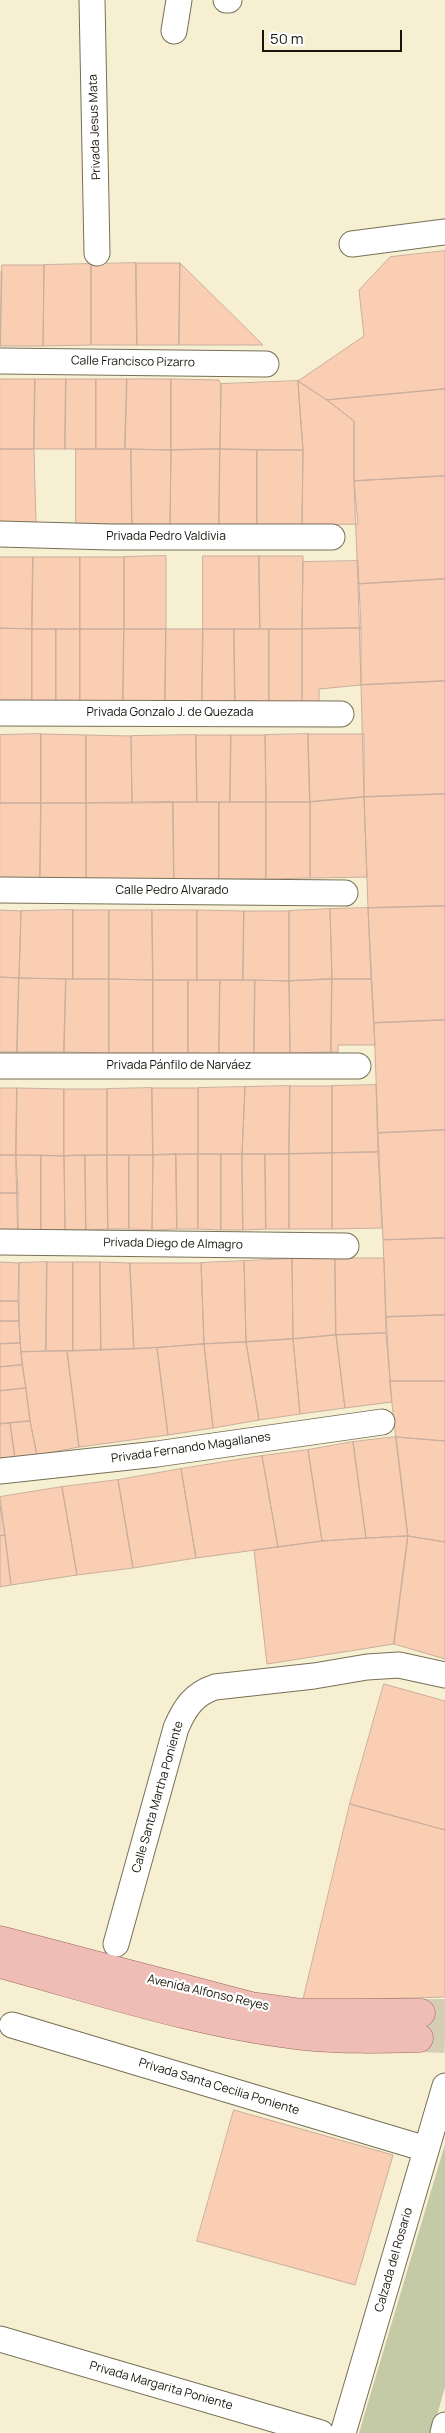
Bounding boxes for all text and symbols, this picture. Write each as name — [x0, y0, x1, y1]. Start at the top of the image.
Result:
scale bar — [265, 20, 405, 52]
text: 50 m — [270, 28, 304, 49]
street label: Privada Jesus Mata — [86, 74, 104, 180]
street label: Calle Francisco Pizarro — [71, 354, 195, 370]
street label: Privada Pedro Valdivia — [106, 530, 226, 544]
street label: Privada Gonzalo J. de Quezada — [87, 706, 253, 720]
street label: Calle Pedro Alvarado — [115, 884, 229, 898]
street label: Privada Pánfilo de Narváez — [107, 1059, 251, 1073]
street label: Privada Diego de Almagro — [103, 1236, 243, 1252]
street label: Privada Fernando Magallanes — [110, 1430, 272, 1466]
street label: Calle Santa Martha Poniente — [129, 1719, 187, 1875]
street label: Avenida Alfonso Reyes — [146, 1972, 270, 2014]
street label: Privada Santa Cecilia Poniente — [137, 2056, 301, 2118]
street label: Calzada del Rosario — [372, 2206, 416, 2314]
street label: Privada Margarita Poniente — [88, 2359, 234, 2413]

